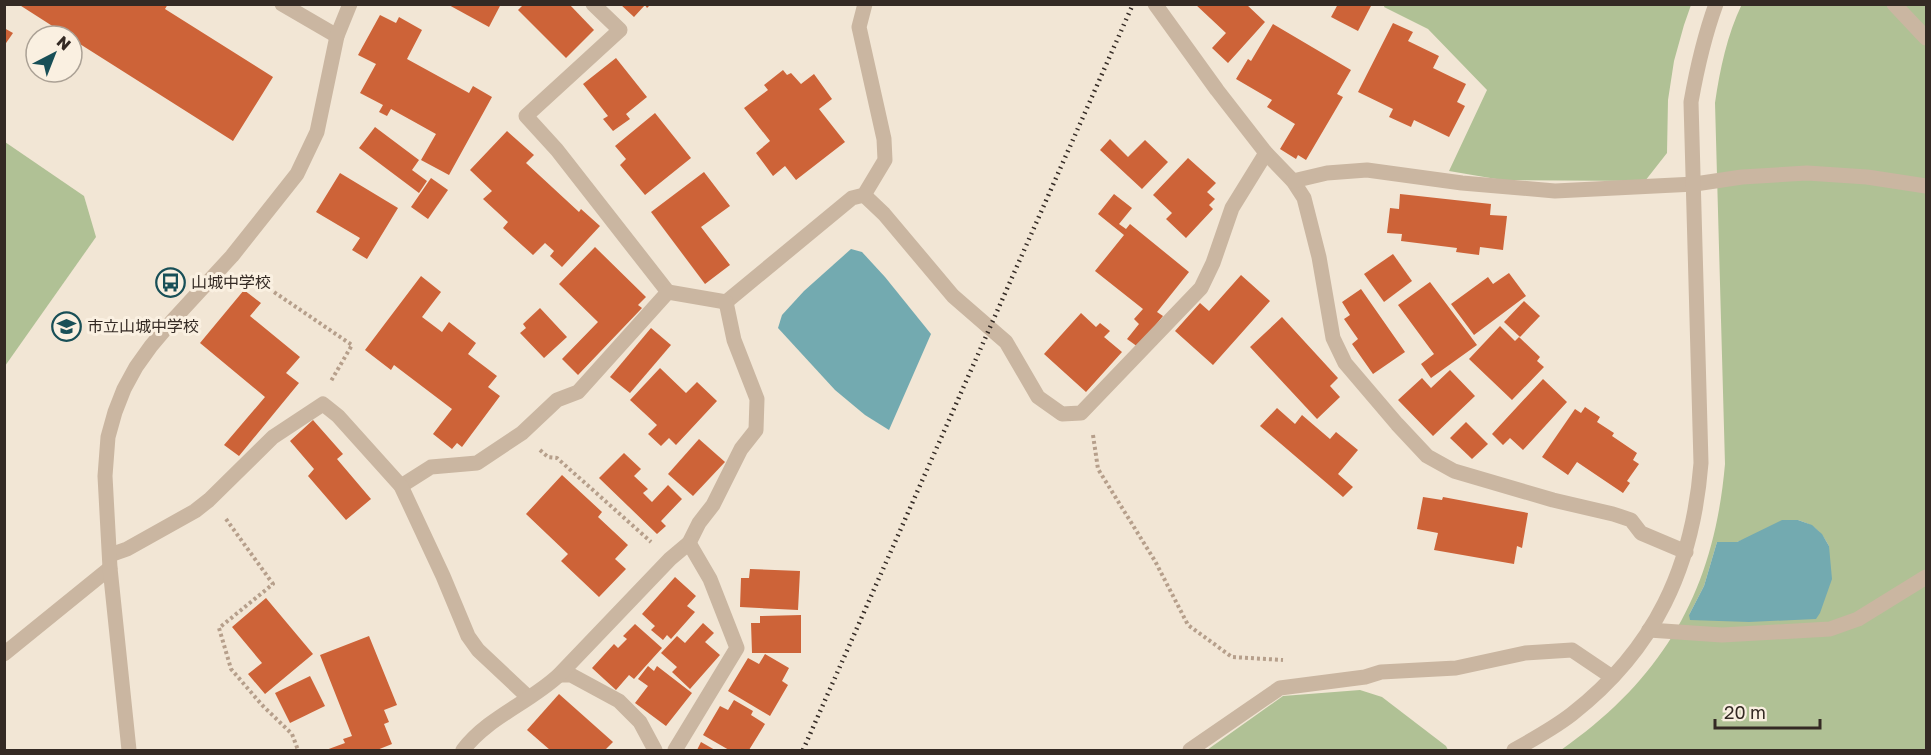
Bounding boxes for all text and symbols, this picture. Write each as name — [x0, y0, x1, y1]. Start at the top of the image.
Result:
north arrow — [24, 24, 84, 84]
text: N — [53, 31, 75, 54]
bus stop icon: 山城中学校 — [154, 266, 186, 298]
place label: 山城中学校 — [191, 272, 271, 292]
school or university icon: 市立山城中学校 — [50, 310, 82, 342]
place label: 市立山城中学校 — [87, 316, 199, 336]
scale bar — [1715, 692, 1820, 730]
text: 20 m — [1724, 701, 1766, 723]

